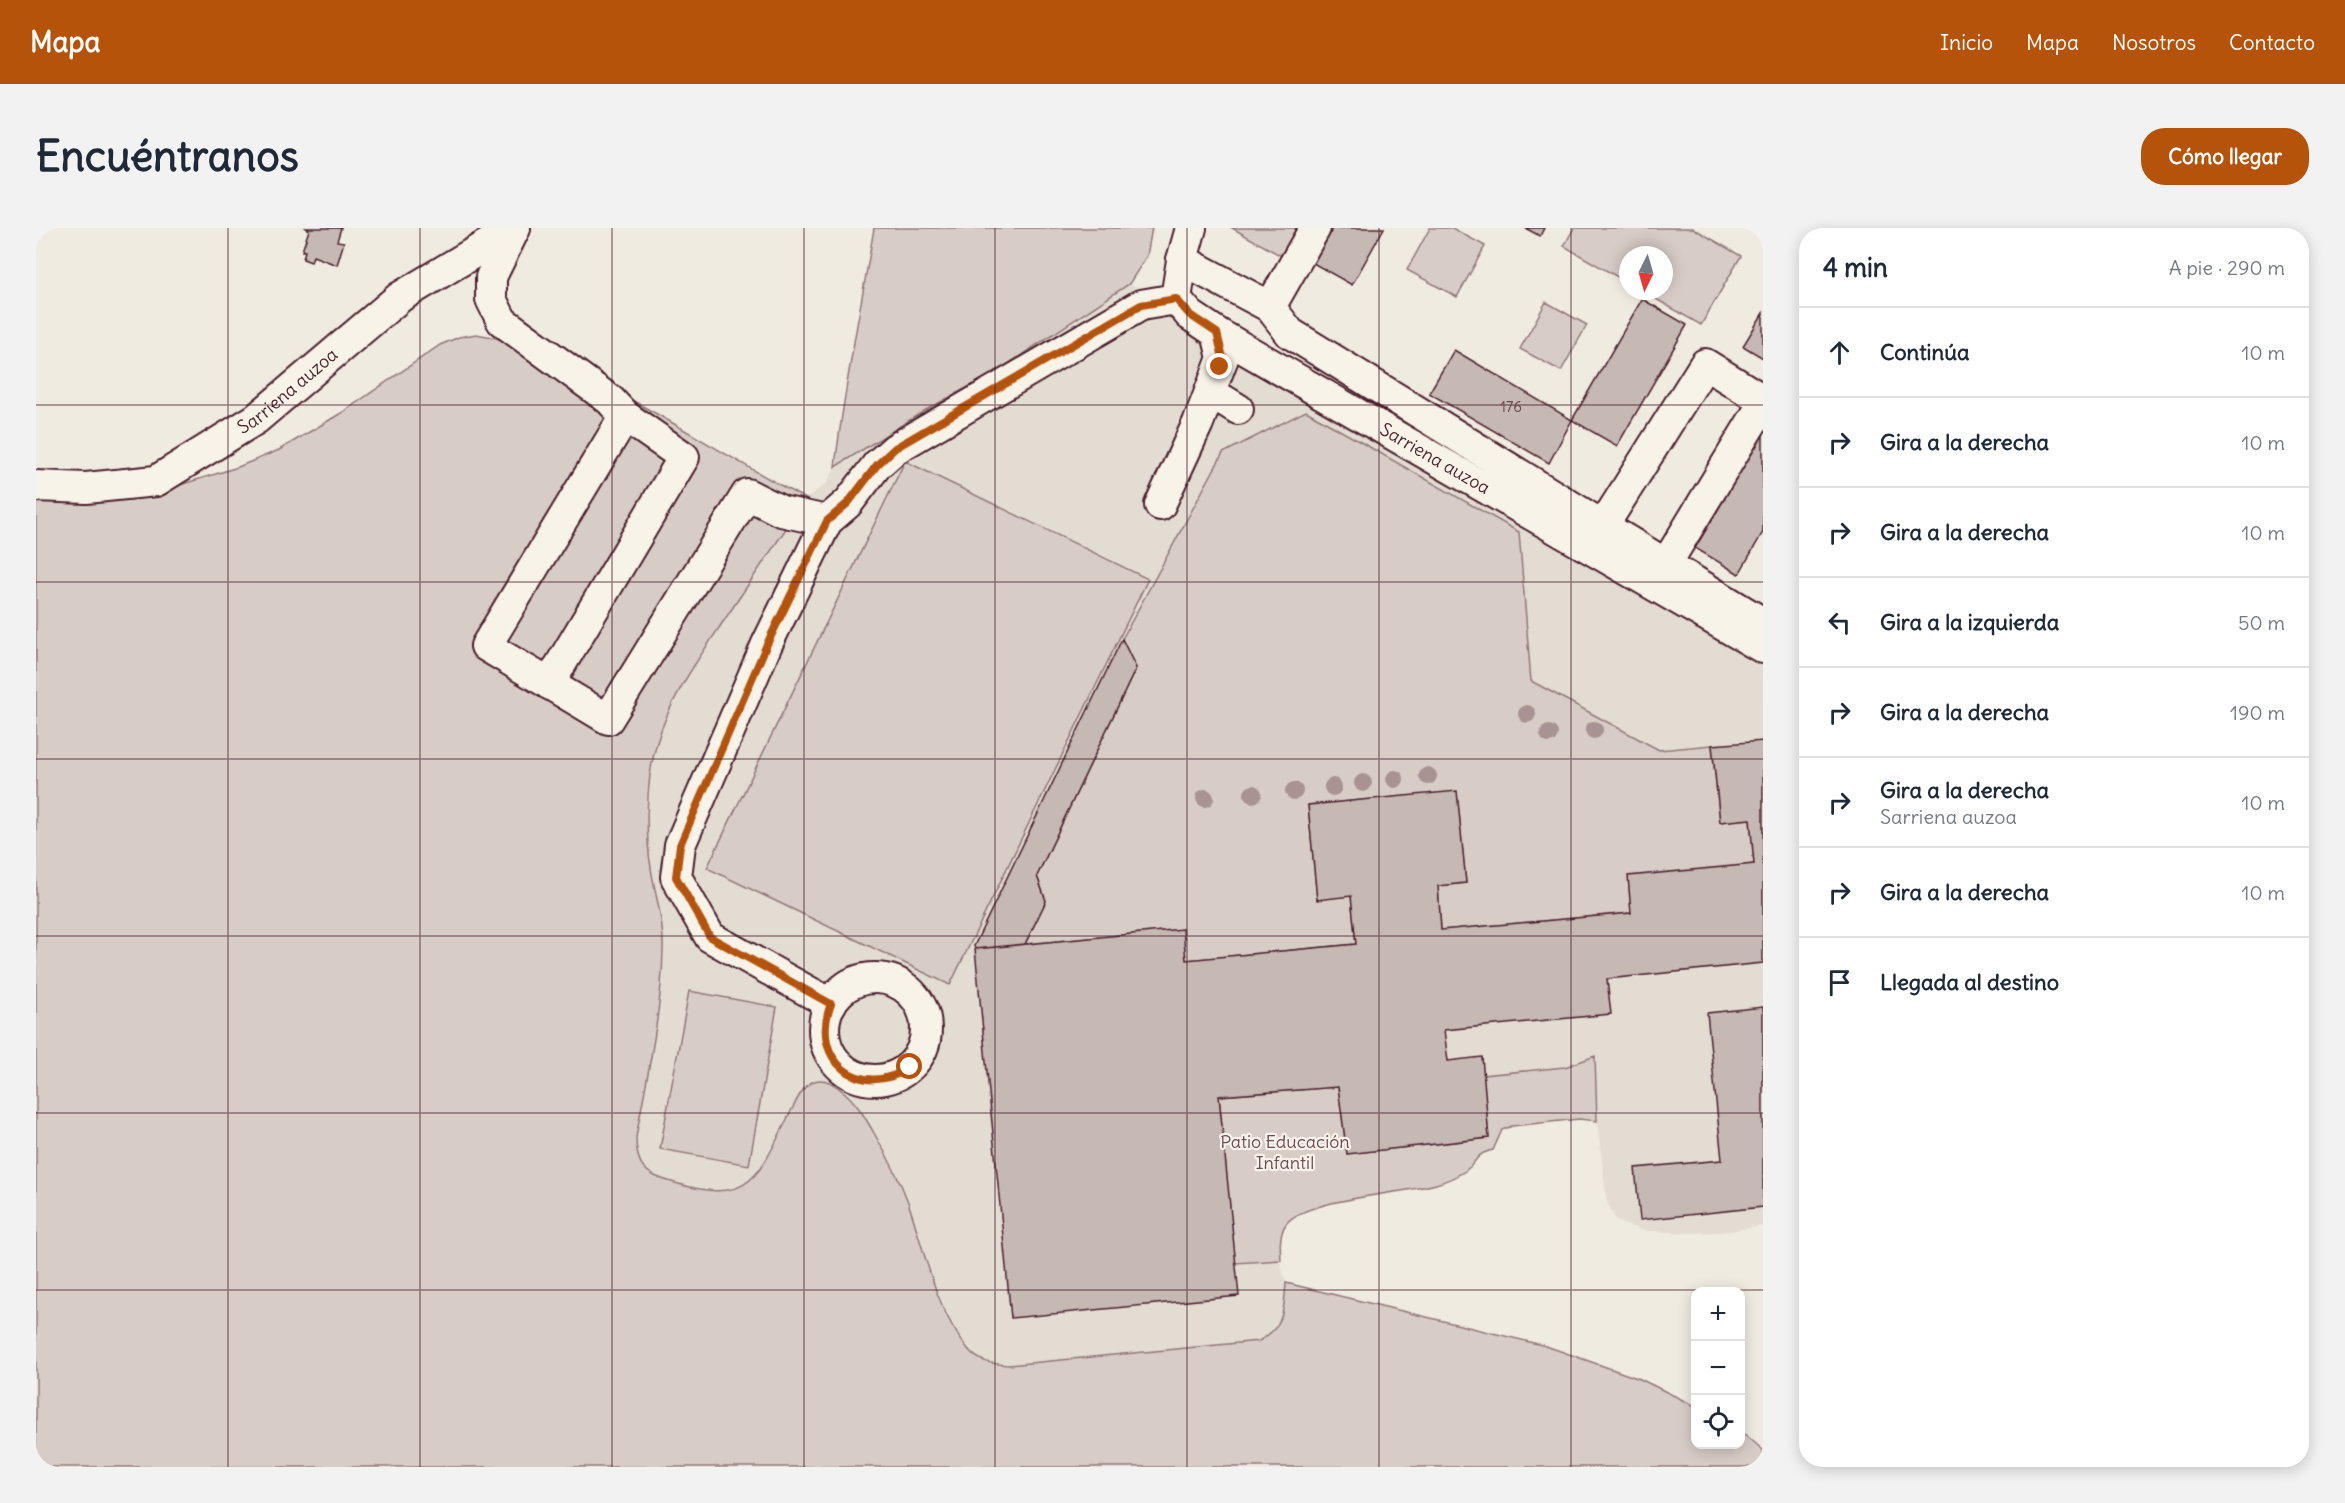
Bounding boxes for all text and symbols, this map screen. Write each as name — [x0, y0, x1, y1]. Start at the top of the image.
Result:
text: Mapa — [30, 24, 100, 60]
text: Inicio — [1940, 29, 1993, 56]
text: Mapa — [2026, 29, 2079, 56]
text: Nosotros — [2112, 29, 2196, 56]
text: Contacto — [2229, 29, 2315, 56]
button: Cómo llegar — [2141, 128, 2309, 185]
text: Encuéntranos — [36, 130, 299, 182]
north arrow — [1619, 246, 1673, 300]
text: 4 min — [1823, 251, 1888, 284]
text: A pie · 290 m — [2169, 255, 2285, 280]
icon: ahead — [1823, 336, 1856, 369]
text: Continúa — [1880, 338, 1969, 366]
text: 10 m — [2242, 340, 2285, 365]
street label: Sarriena auzoa — [233, 343, 342, 439]
route end — [1206, 353, 1232, 379]
house number: 176 — [1500, 397, 1522, 416]
street label: Sarriena auzoa — [1376, 418, 1494, 499]
icon: right — [1823, 426, 1856, 459]
text: Gira a la derecha — [1880, 428, 2049, 456]
text: 10 m — [2242, 430, 2285, 455]
icon: right — [1823, 516, 1856, 549]
text: Gira a la derecha — [1880, 518, 2049, 546]
text: 10 m — [2242, 520, 2285, 545]
icon: left — [1823, 606, 1856, 639]
text: Gira a la izquierda — [1880, 608, 2059, 636]
text: 50 m — [2238, 610, 2285, 635]
icon: right — [1823, 696, 1856, 729]
text: Gira a la derecha — [1880, 698, 2049, 726]
text: 190 m — [2230, 700, 2285, 725]
text: Gira a la derecha — [1880, 776, 2049, 804]
icon: right — [1823, 786, 1856, 819]
text: 10 m — [2242, 790, 2285, 815]
text: Sarriena auzoa — [1880, 804, 2017, 829]
icon: right — [1823, 876, 1856, 909]
text: Gira a la derecha — [1880, 878, 2049, 906]
text: 10 m — [2242, 880, 2285, 905]
icon: arrive — [1823, 966, 1856, 999]
text: Llegada al destino — [1880, 968, 2059, 996]
route start — [896, 1053, 922, 1079]
park label: Patio Educación Infantil — [1220, 1130, 1350, 1174]
map controls — [1691, 1287, 1745, 1449]
button: + — [1691, 1287, 1745, 1341]
button: − — [1691, 1341, 1745, 1395]
button: locate — [1691, 1395, 1745, 1449]

